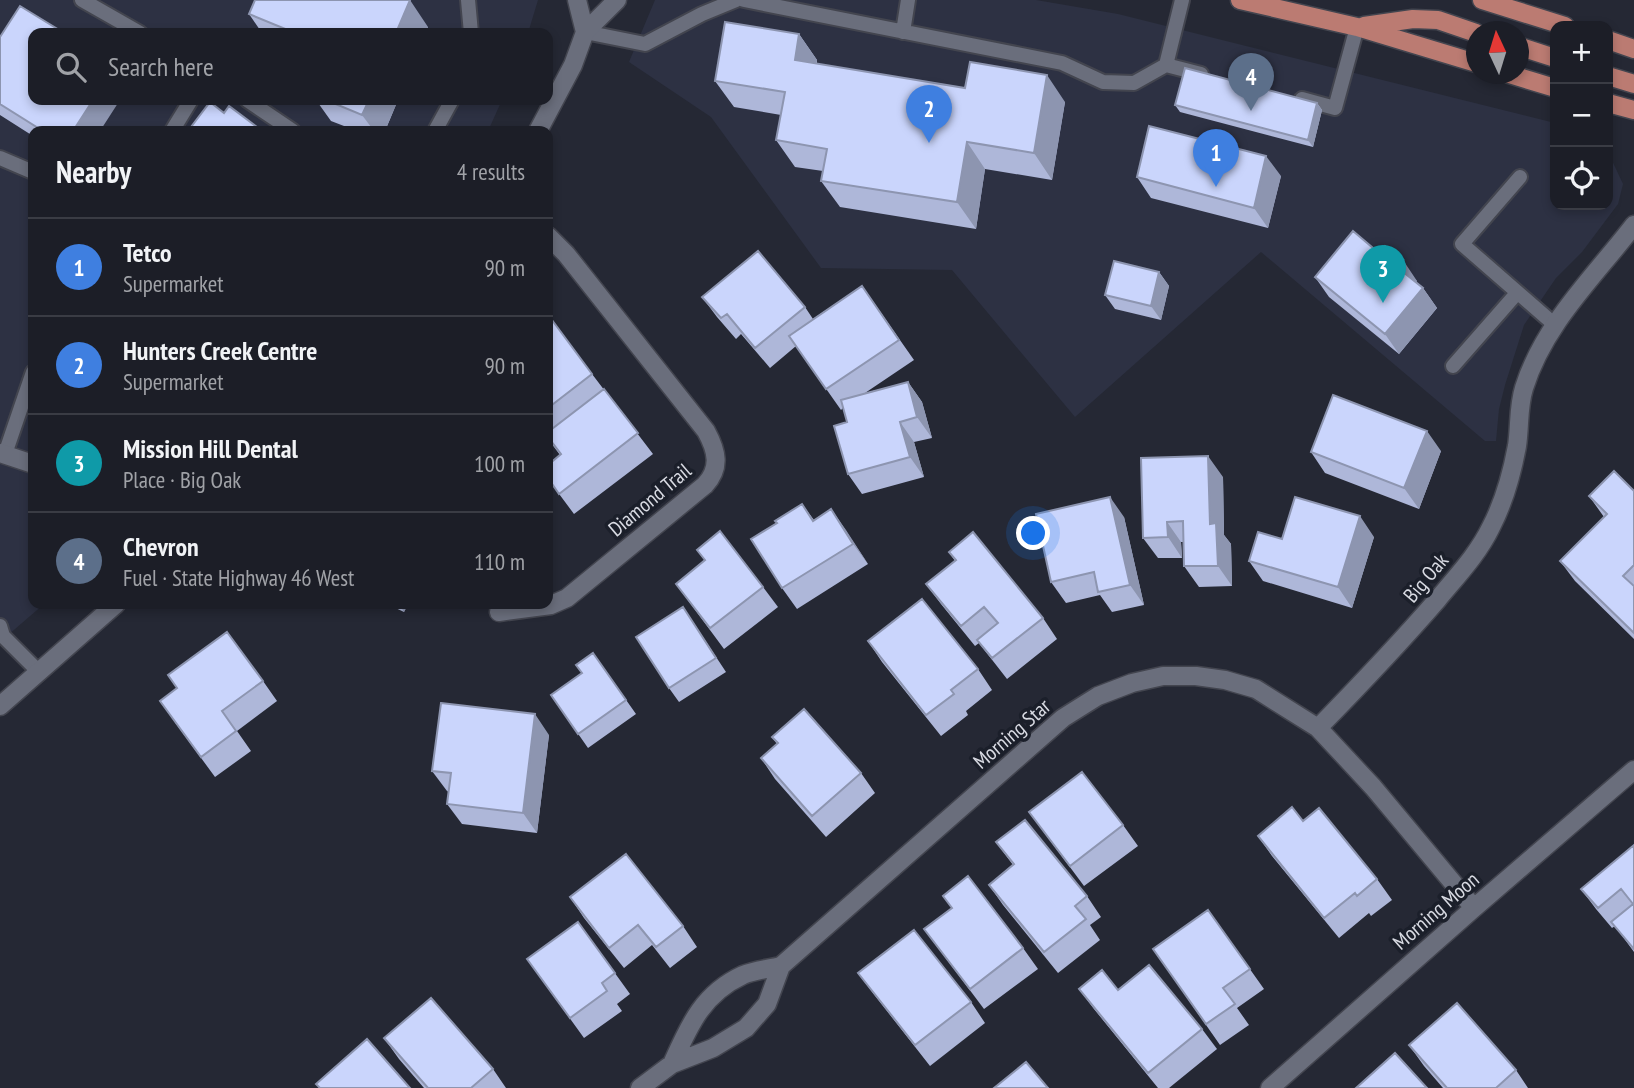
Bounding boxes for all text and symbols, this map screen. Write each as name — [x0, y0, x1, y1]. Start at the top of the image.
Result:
north arrow — [1466, 21, 1529, 84]
map controls — [1550, 21, 1613, 210]
button: + — [1550, 21, 1613, 84]
search box — [28, 28, 553, 105]
icon: search — [52, 48, 90, 86]
text: Search here — [108, 50, 214, 83]
pin: 4 — [1228, 53, 1274, 111]
button: − — [1550, 84, 1613, 147]
pin: 2 — [906, 85, 952, 143]
pin: 1 — [1193, 129, 1239, 187]
button: locate — [1550, 147, 1613, 210]
text: Nearby — [56, 152, 131, 191]
text: 4 results — [457, 157, 525, 186]
text: Tetco — [123, 236, 172, 269]
pin: 3 — [1360, 245, 1406, 303]
text: 1 — [74, 253, 85, 282]
text: 90 m — [484, 253, 525, 282]
text: Supermarket — [123, 269, 224, 298]
text: Hunters Creek Centre — [123, 334, 317, 367]
text: 2 — [74, 351, 85, 380]
text: 90 m — [484, 351, 525, 380]
text: Supermarket — [123, 367, 224, 396]
text: Mission Hill Dental — [123, 432, 298, 465]
text: 3 — [74, 449, 85, 478]
text: 100 m — [474, 449, 525, 478]
street label: Diamond Trail — [603, 457, 697, 542]
text: Place · Big Oak — [123, 465, 241, 494]
your location — [1016, 516, 1050, 550]
text: Chevron — [123, 530, 199, 563]
text: 4 — [74, 547, 85, 576]
text: 110 m — [474, 547, 525, 576]
street label: Big Oak — [1397, 548, 1454, 608]
text: Fuel · State Highway 46 West — [123, 563, 354, 592]
street label: Morning Star — [967, 693, 1056, 775]
street label: Morning Moon — [1387, 866, 1484, 955]

